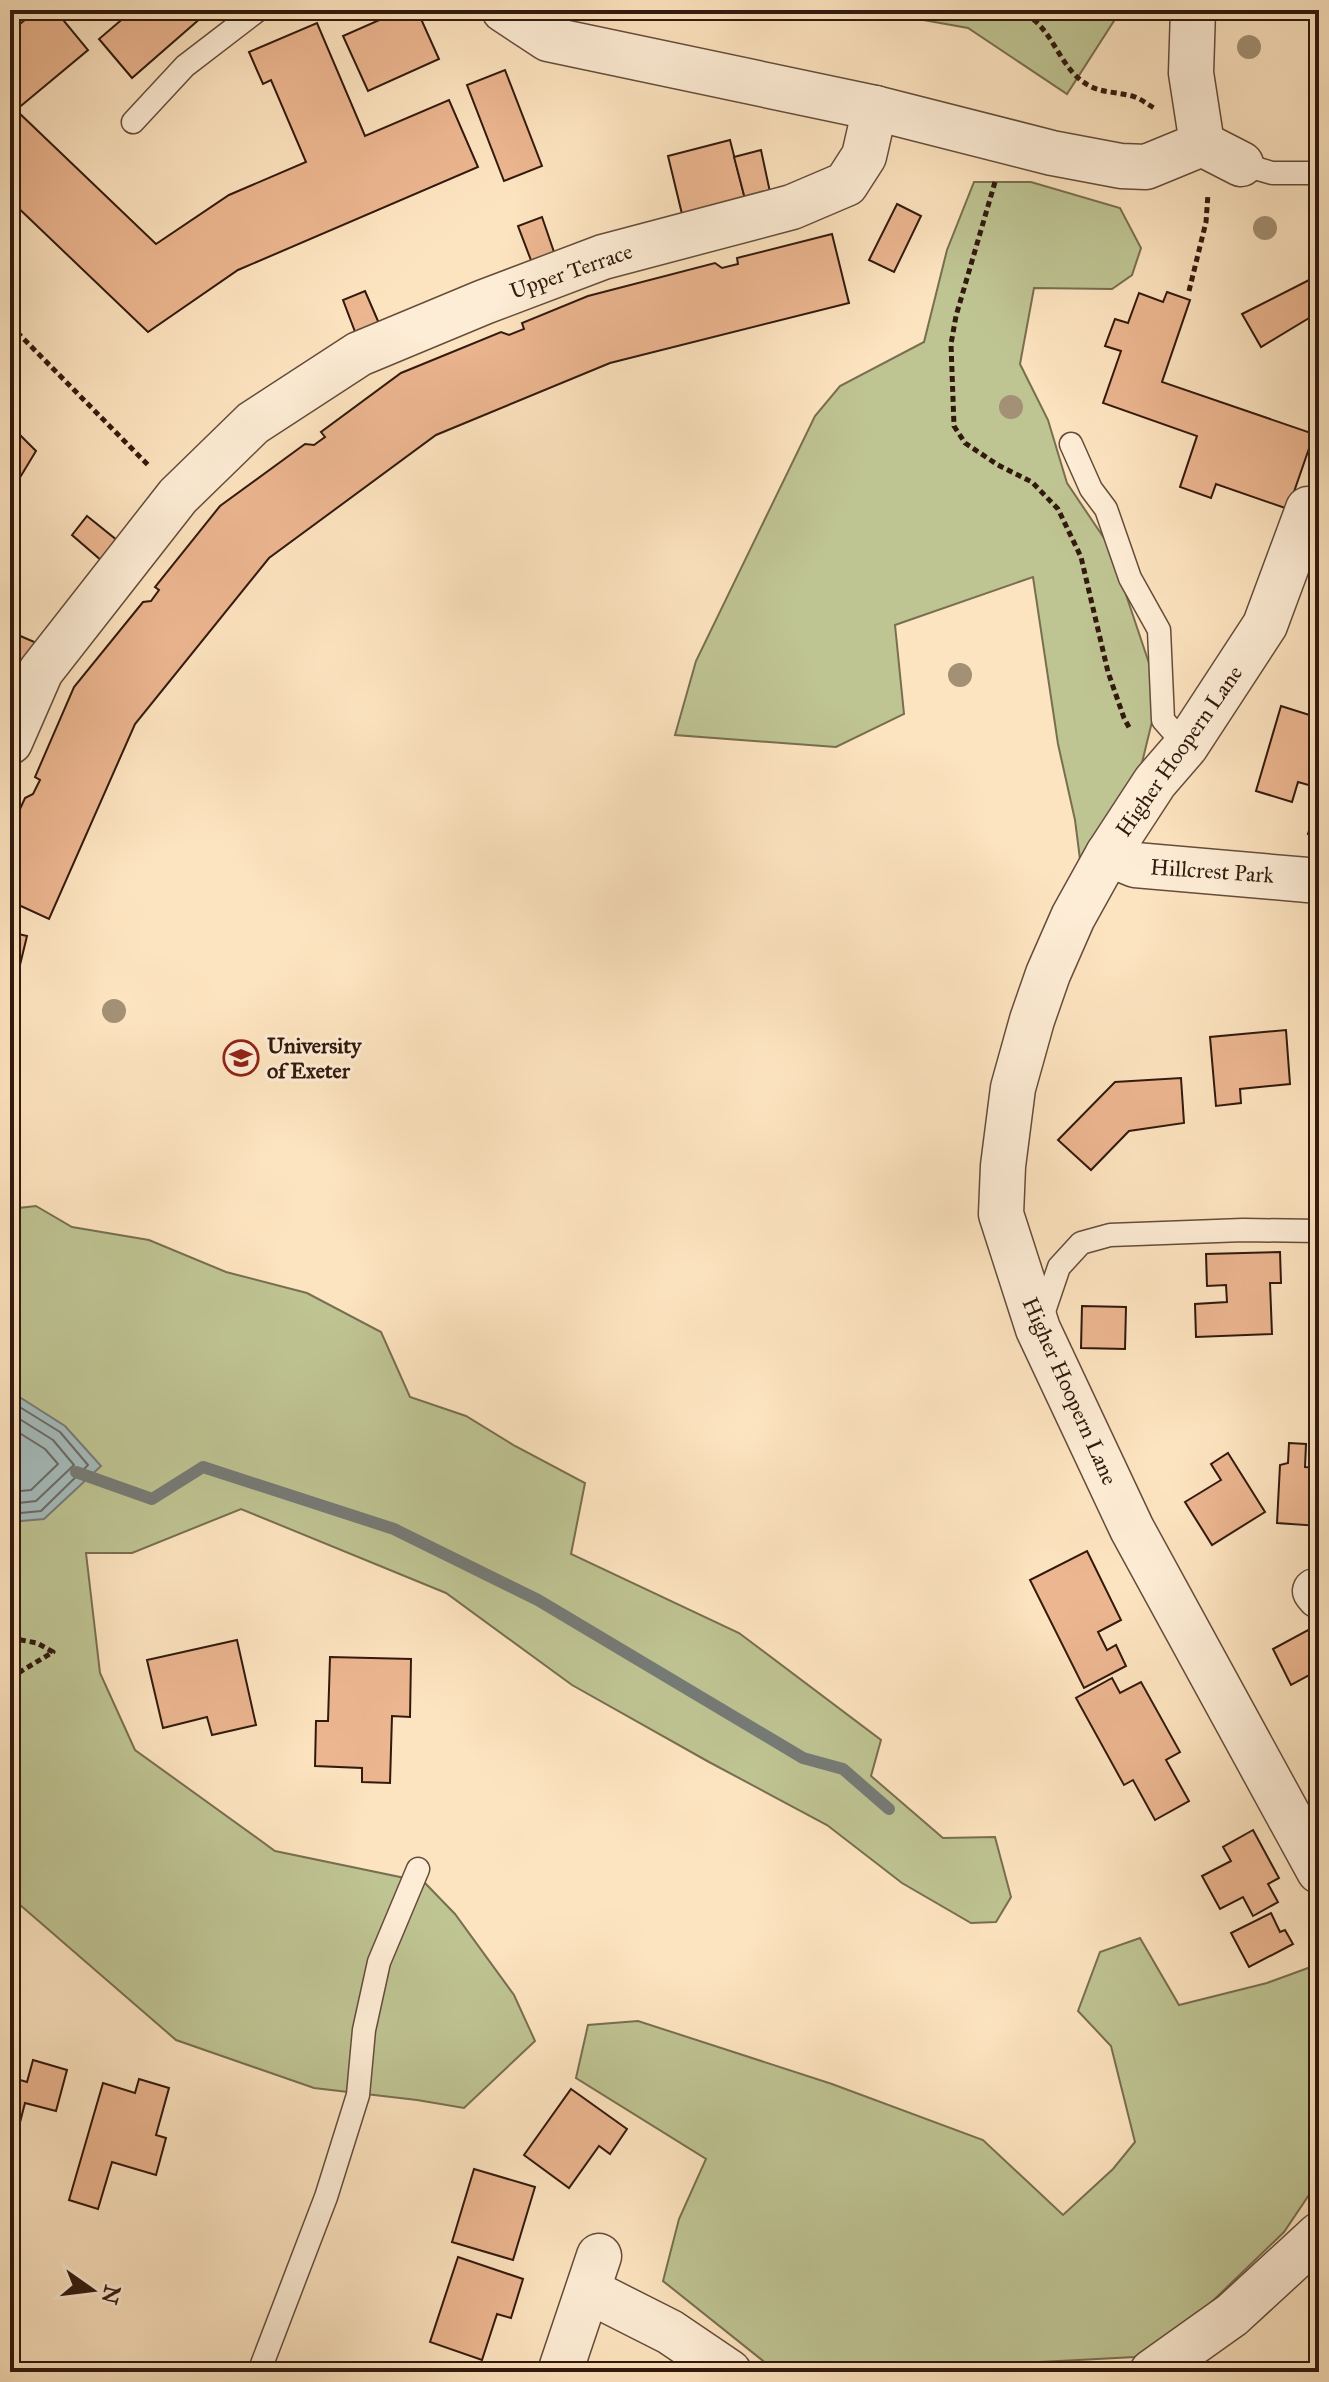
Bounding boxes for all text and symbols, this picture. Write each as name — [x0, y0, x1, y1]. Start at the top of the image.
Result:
street label: Upper Terrace — [506, 237, 636, 305]
street label: Higher Hoopern Lane — [1110, 660, 1248, 842]
street label: Hillcrest Park — [1149, 853, 1275, 889]
place label: University of Exeter — [267, 1032, 363, 1084]
school or university icon: University of Exeter — [222, 1039, 260, 1077]
street label: Higher Hoopern Lane — [1016, 1293, 1124, 1489]
north arrow — [52, 2250, 132, 2330]
text: N — [95, 2282, 126, 2307]

